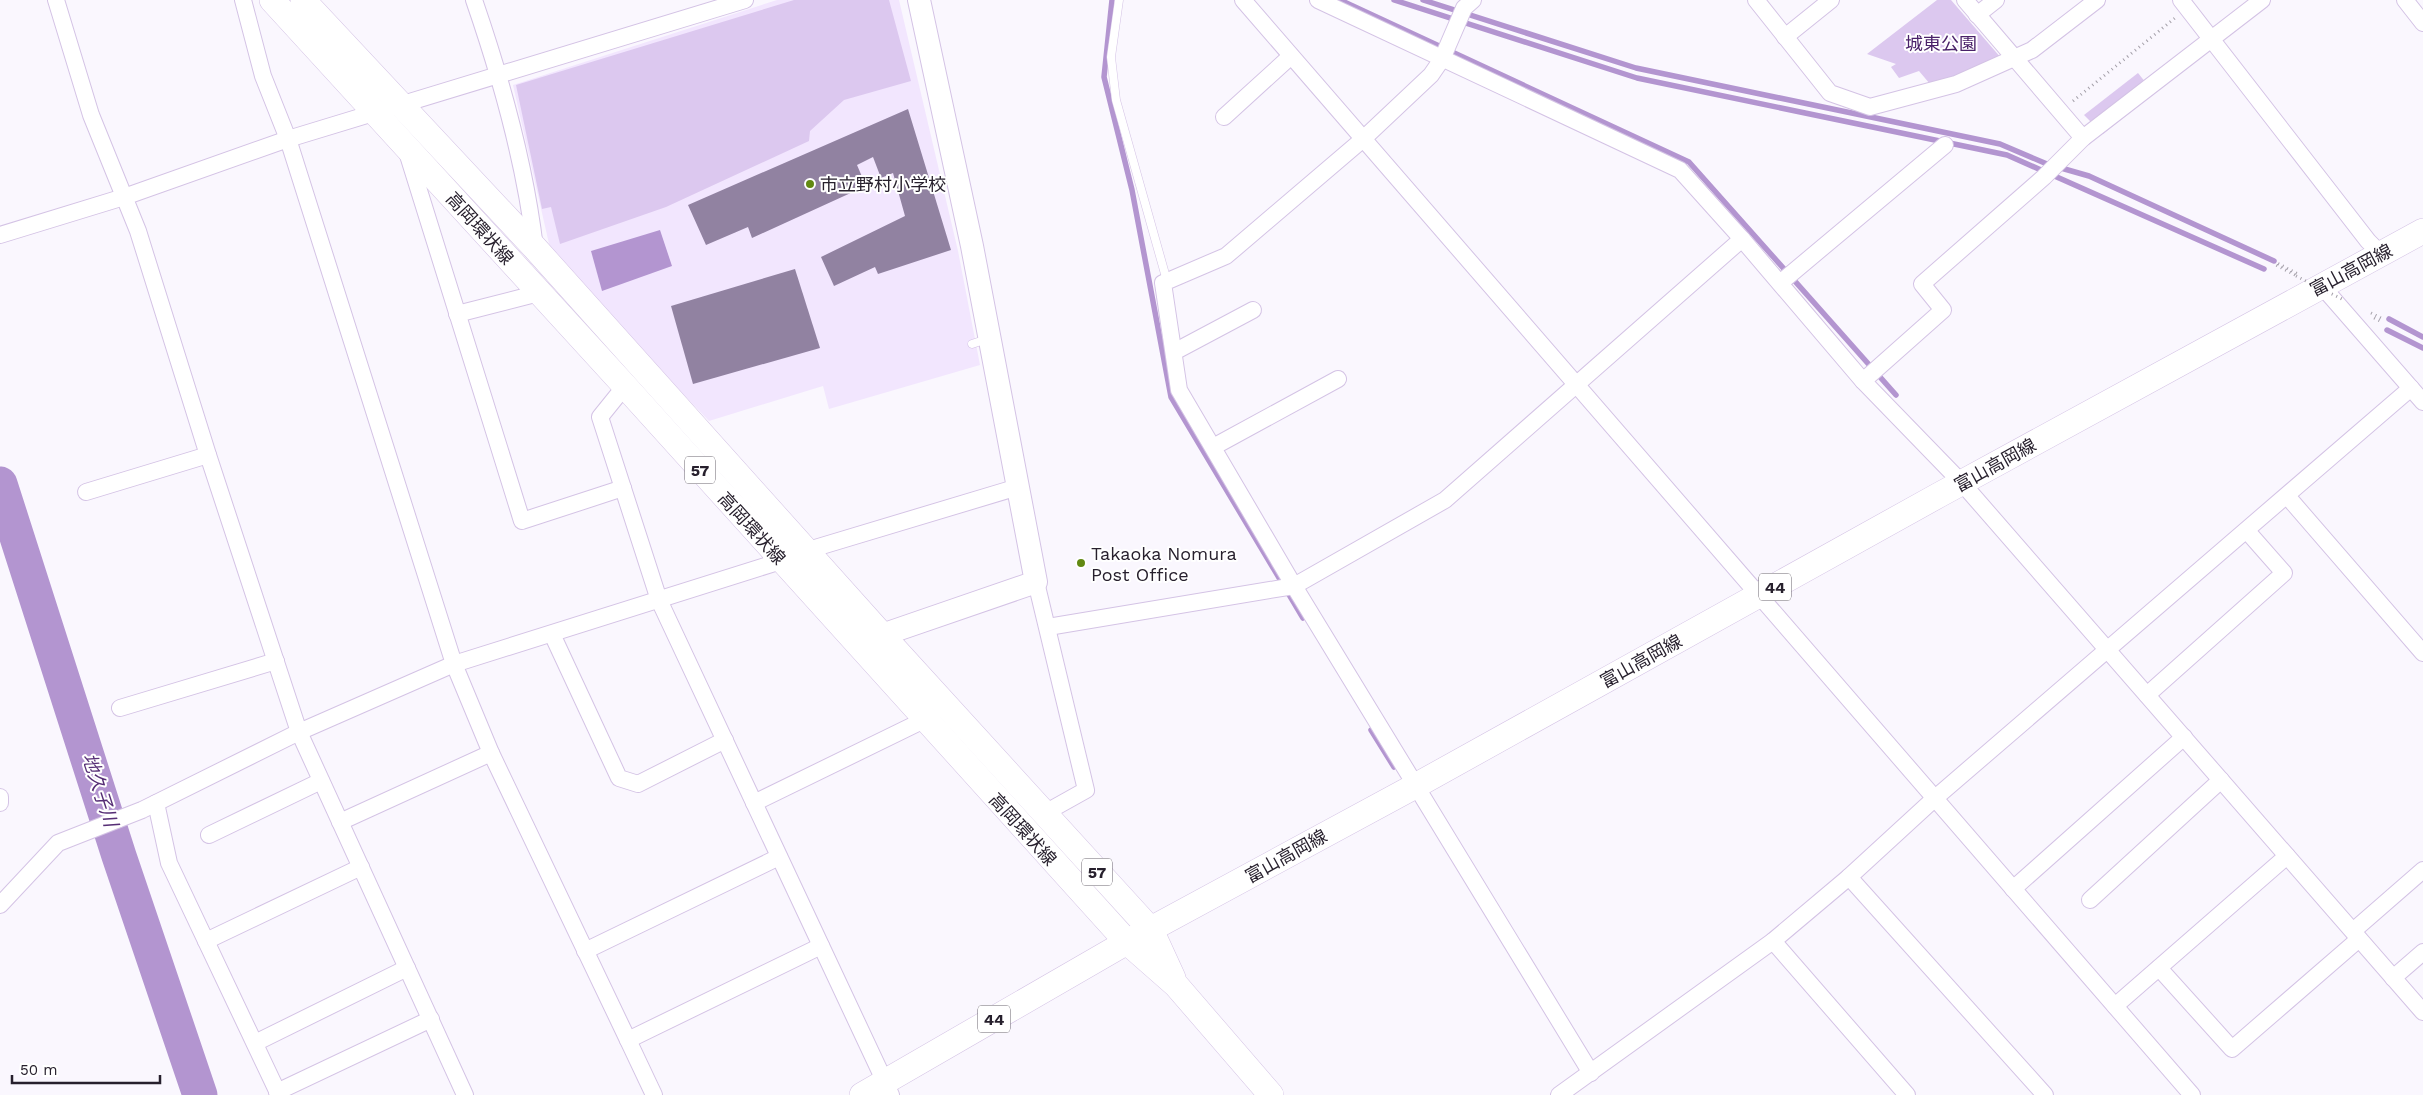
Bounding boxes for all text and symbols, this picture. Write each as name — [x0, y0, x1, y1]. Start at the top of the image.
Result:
park label: 城東公園 — [1905, 33, 1977, 54]
place label: 市立野村小学校 — [820, 174, 946, 195]
marker: 市立野村小学校 — [804, 178, 816, 190]
street label: 高岡環状線 — [442, 188, 518, 268]
street label: 富山高岡線 — [2306, 240, 2396, 300]
street label: 富山高岡線 — [1951, 434, 2039, 496]
road number: 57 — [685, 456, 715, 484]
street label: 高岡環状線 — [714, 488, 790, 568]
place label: Takaoka Nomura Post Office — [1091, 543, 1237, 585]
marker: Takaoka Nomura Post Office — [1075, 557, 1087, 569]
road number: 44 — [1759, 574, 1791, 600]
street label: 富山高岡線 — [1597, 630, 1685, 692]
water label: 地久子川 — [77, 750, 123, 832]
street label: 高岡環状線 — [985, 789, 1061, 869]
street label: 富山高岡線 — [1242, 825, 1330, 887]
road number: 57 — [1082, 859, 1112, 886]
road number: 44 — [978, 1006, 1010, 1032]
scale bar — [12, 1052, 160, 1084]
text: 50 m — [20, 1061, 57, 1079]

